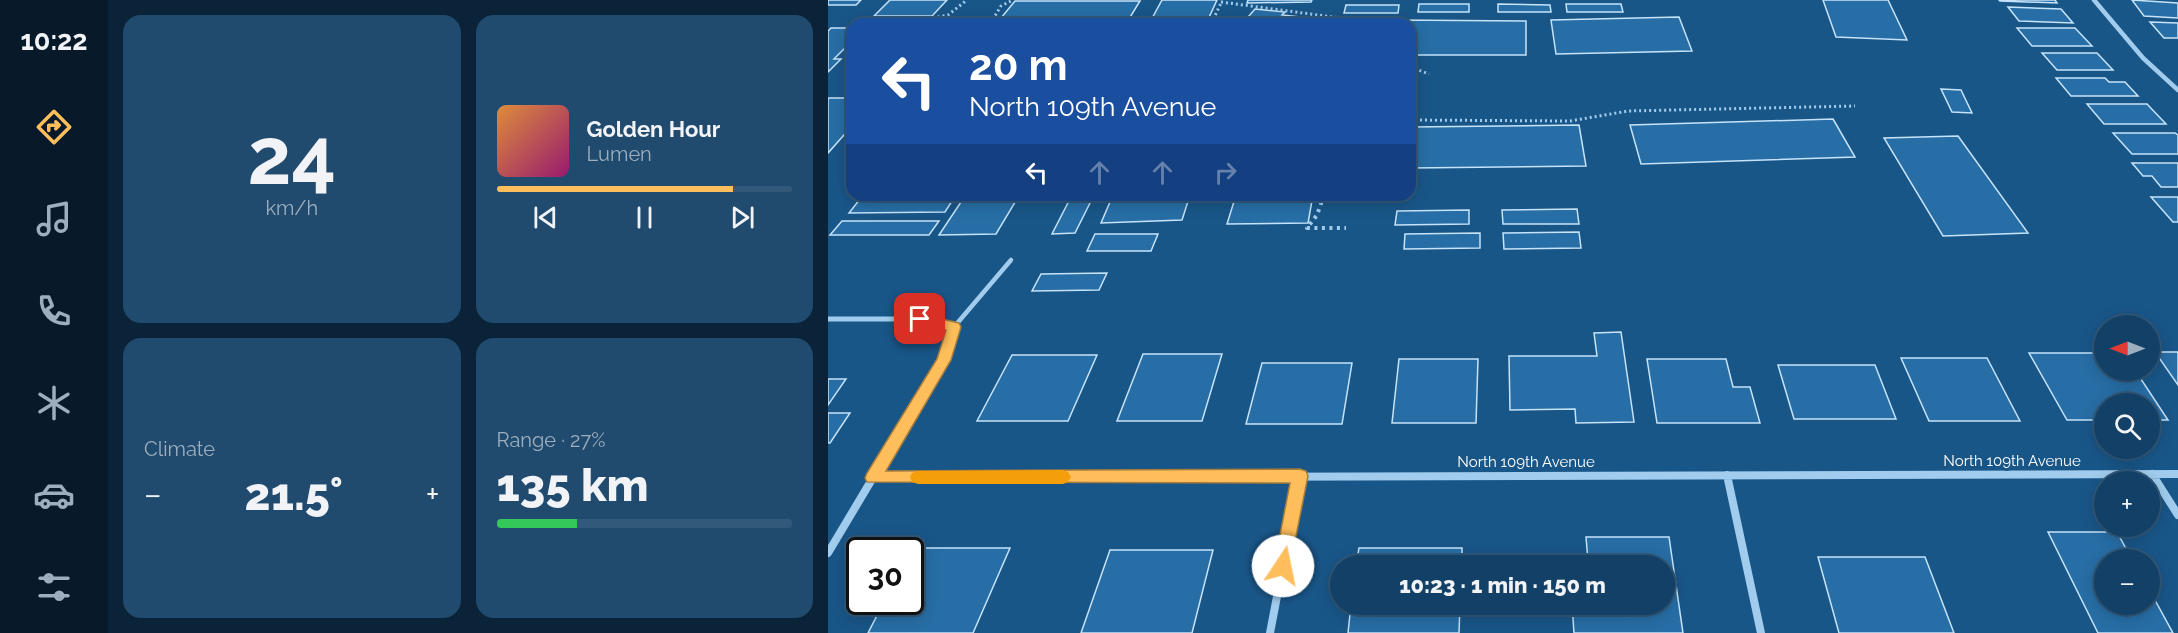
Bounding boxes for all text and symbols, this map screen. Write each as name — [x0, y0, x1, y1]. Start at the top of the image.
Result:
text: 10:22 — [20, 25, 88, 56]
text: 20 m — [969, 41, 1068, 90]
icon: left — [870, 42, 948, 120]
text: North 109th Avenue — [969, 91, 1216, 122]
icon: directions — [33, 106, 75, 148]
text: 24 — [247, 111, 336, 202]
text: Golden Hour — [587, 116, 720, 142]
text: Lumen — [587, 142, 652, 166]
icon: left — [1020, 156, 1053, 189]
icon: ahead — [1083, 156, 1116, 189]
icon: ahead — [1146, 156, 1179, 189]
icon: right — [1209, 156, 1242, 189]
text: km/h — [265, 196, 318, 220]
icon: music — [33, 198, 75, 240]
icon: previous — [529, 201, 562, 234]
icon: pause — [628, 201, 661, 234]
icon: next — [726, 201, 759, 234]
icon: phone — [33, 290, 75, 332]
pin — [894, 293, 945, 344]
icon: arrive — [903, 302, 936, 335]
north arrow — [2094, 315, 2160, 381]
map controls — [2094, 315, 2160, 615]
icon: climate — [33, 382, 75, 424]
button: search — [2094, 393, 2160, 459]
text: Range · 27% — [497, 428, 605, 452]
text: Climate — [144, 437, 215, 461]
street label: North 109th Avenue — [1943, 452, 2081, 470]
street label: North 109th Avenue — [1457, 453, 1595, 471]
text: 135 km — [497, 459, 649, 512]
text: 21.5° — [245, 468, 343, 521]
button: + — [2094, 471, 2160, 537]
icon: car — [33, 474, 75, 516]
text: − — [144, 475, 162, 514]
text: + — [426, 475, 439, 514]
position arrow — [1251, 534, 1315, 598]
speed limit sign: 30 — [846, 537, 924, 615]
button: − — [2094, 549, 2160, 615]
icon: filters — [33, 566, 75, 608]
text: 10:23 · 1 min · 150 m — [1399, 572, 1606, 598]

